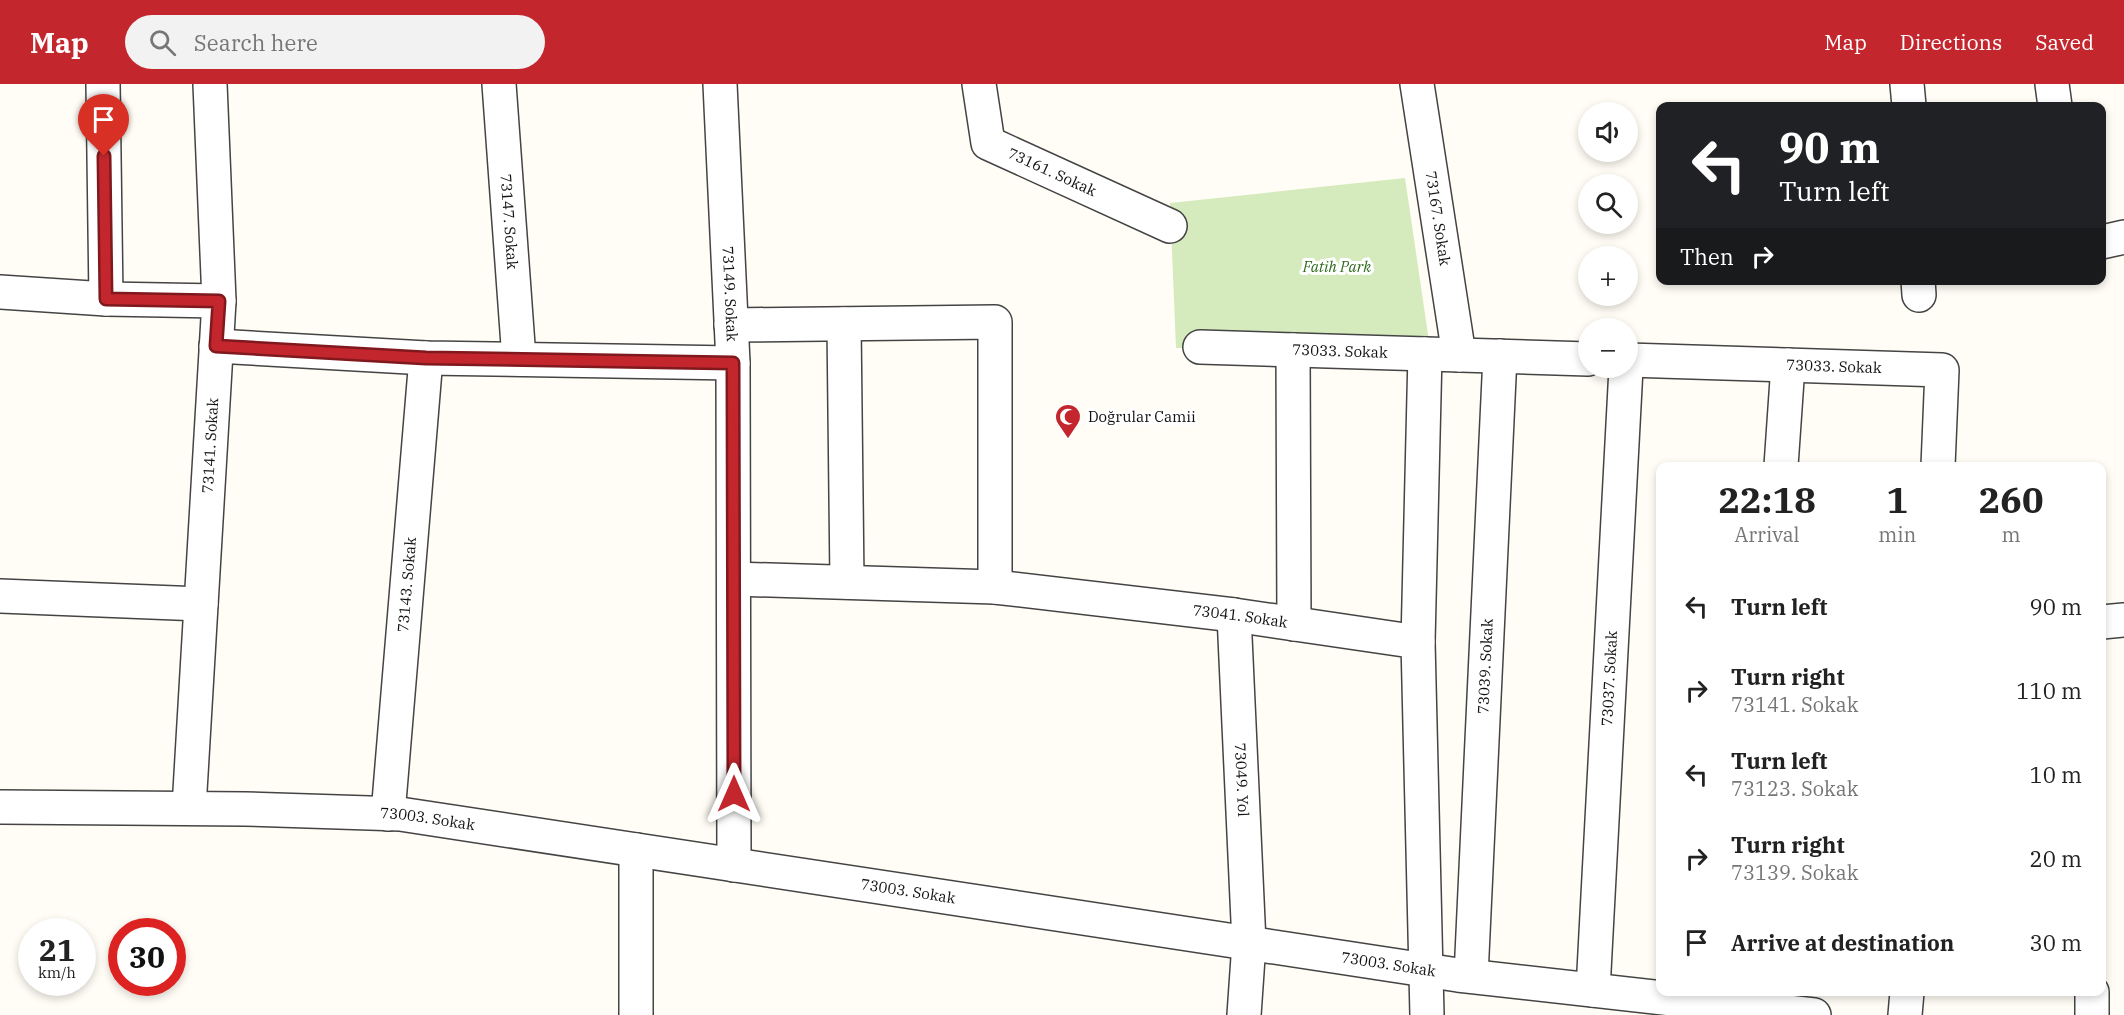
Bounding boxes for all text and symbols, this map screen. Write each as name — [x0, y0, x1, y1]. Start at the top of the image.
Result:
search box — [125, 15, 545, 69]
text: Map — [30, 24, 89, 61]
icon: search — [146, 26, 179, 59]
text: Search here — [194, 28, 318, 57]
text: Map — [1824, 28, 1867, 56]
text: Directions — [1900, 28, 2002, 56]
text: Saved — [2035, 28, 2094, 56]
pin — [78, 94, 129, 156]
map controls — [1578, 102, 1638, 378]
button: sound — [1578, 102, 1638, 162]
icon: arrive — [87, 103, 120, 136]
text: 90 m — [1779, 120, 1880, 175]
icon: left — [1680, 126, 1758, 204]
street label: 73161. Sokak — [1005, 143, 1100, 200]
street label: 73167. Sokak — [1422, 170, 1455, 267]
street label: 73147. Sokak — [497, 173, 522, 270]
text: Turn left — [1779, 173, 1890, 208]
button: search — [1578, 174, 1638, 234]
icon: right — [1746, 240, 1779, 273]
text: Then — [1680, 242, 1734, 271]
street label: 73149. Sokak — [719, 246, 742, 342]
button: + — [1578, 246, 1638, 306]
park label: Fatih Park — [1302, 257, 1371, 276]
button: − — [1578, 318, 1638, 378]
street label: 73033. Sokak — [1292, 340, 1388, 362]
street label: 73033. Sokak — [1786, 355, 1882, 377]
street label: 73141. Sokak — [198, 397, 222, 494]
mosque icon: Doğrular Camii — [1053, 402, 1083, 440]
place label: Doğrular Camii — [1088, 407, 1196, 426]
text: 22:18 — [1718, 476, 1816, 523]
text: 1 — [1886, 476, 1908, 523]
text: 260 — [1979, 476, 2044, 523]
text: Arrival — [1735, 521, 1800, 548]
text: min — [1878, 521, 1916, 548]
text: m — [2002, 521, 2021, 548]
street label: 73143. Sokak — [393, 536, 420, 633]
icon: left — [1680, 590, 1713, 623]
text: Turn left — [1731, 592, 1827, 621]
text: 90 m — [2030, 592, 2082, 621]
street label: 73041. Sokak — [1192, 600, 1289, 632]
street label: 73039. Sokak — [1473, 618, 1497, 715]
street label: 73037. Sokak — [1597, 630, 1621, 727]
text: Turn right — [1731, 662, 1845, 691]
icon: right — [1680, 674, 1713, 707]
text: 110 m — [2016, 676, 2082, 705]
text: 73141. Sokak — [1731, 691, 1858, 718]
street label: 73049. Yol — [1231, 742, 1253, 817]
text: Turn left — [1731, 746, 1827, 775]
icon: left — [1680, 758, 1713, 791]
text: 10 m — [2030, 760, 2082, 789]
position arrow — [702, 762, 766, 826]
text: 73123. Sokak — [1731, 775, 1858, 802]
street label: 73003. Sokak — [380, 803, 477, 834]
text: Turn right — [1731, 830, 1845, 859]
icon: right — [1680, 842, 1713, 875]
text: 20 m — [2030, 844, 2082, 873]
text: 73139. Sokak — [1731, 859, 1858, 886]
street label: 73003. Sokak — [859, 874, 957, 907]
speed limit sign: 30 — [108, 918, 186, 996]
icon: arrive — [1680, 926, 1713, 959]
text: Arrive at destination — [1731, 928, 1954, 957]
text: 30 m — [2030, 928, 2082, 957]
text: 21 — [39, 930, 75, 969]
street label: 73003. Sokak — [1340, 947, 1438, 981]
text: km/h — [38, 963, 76, 982]

